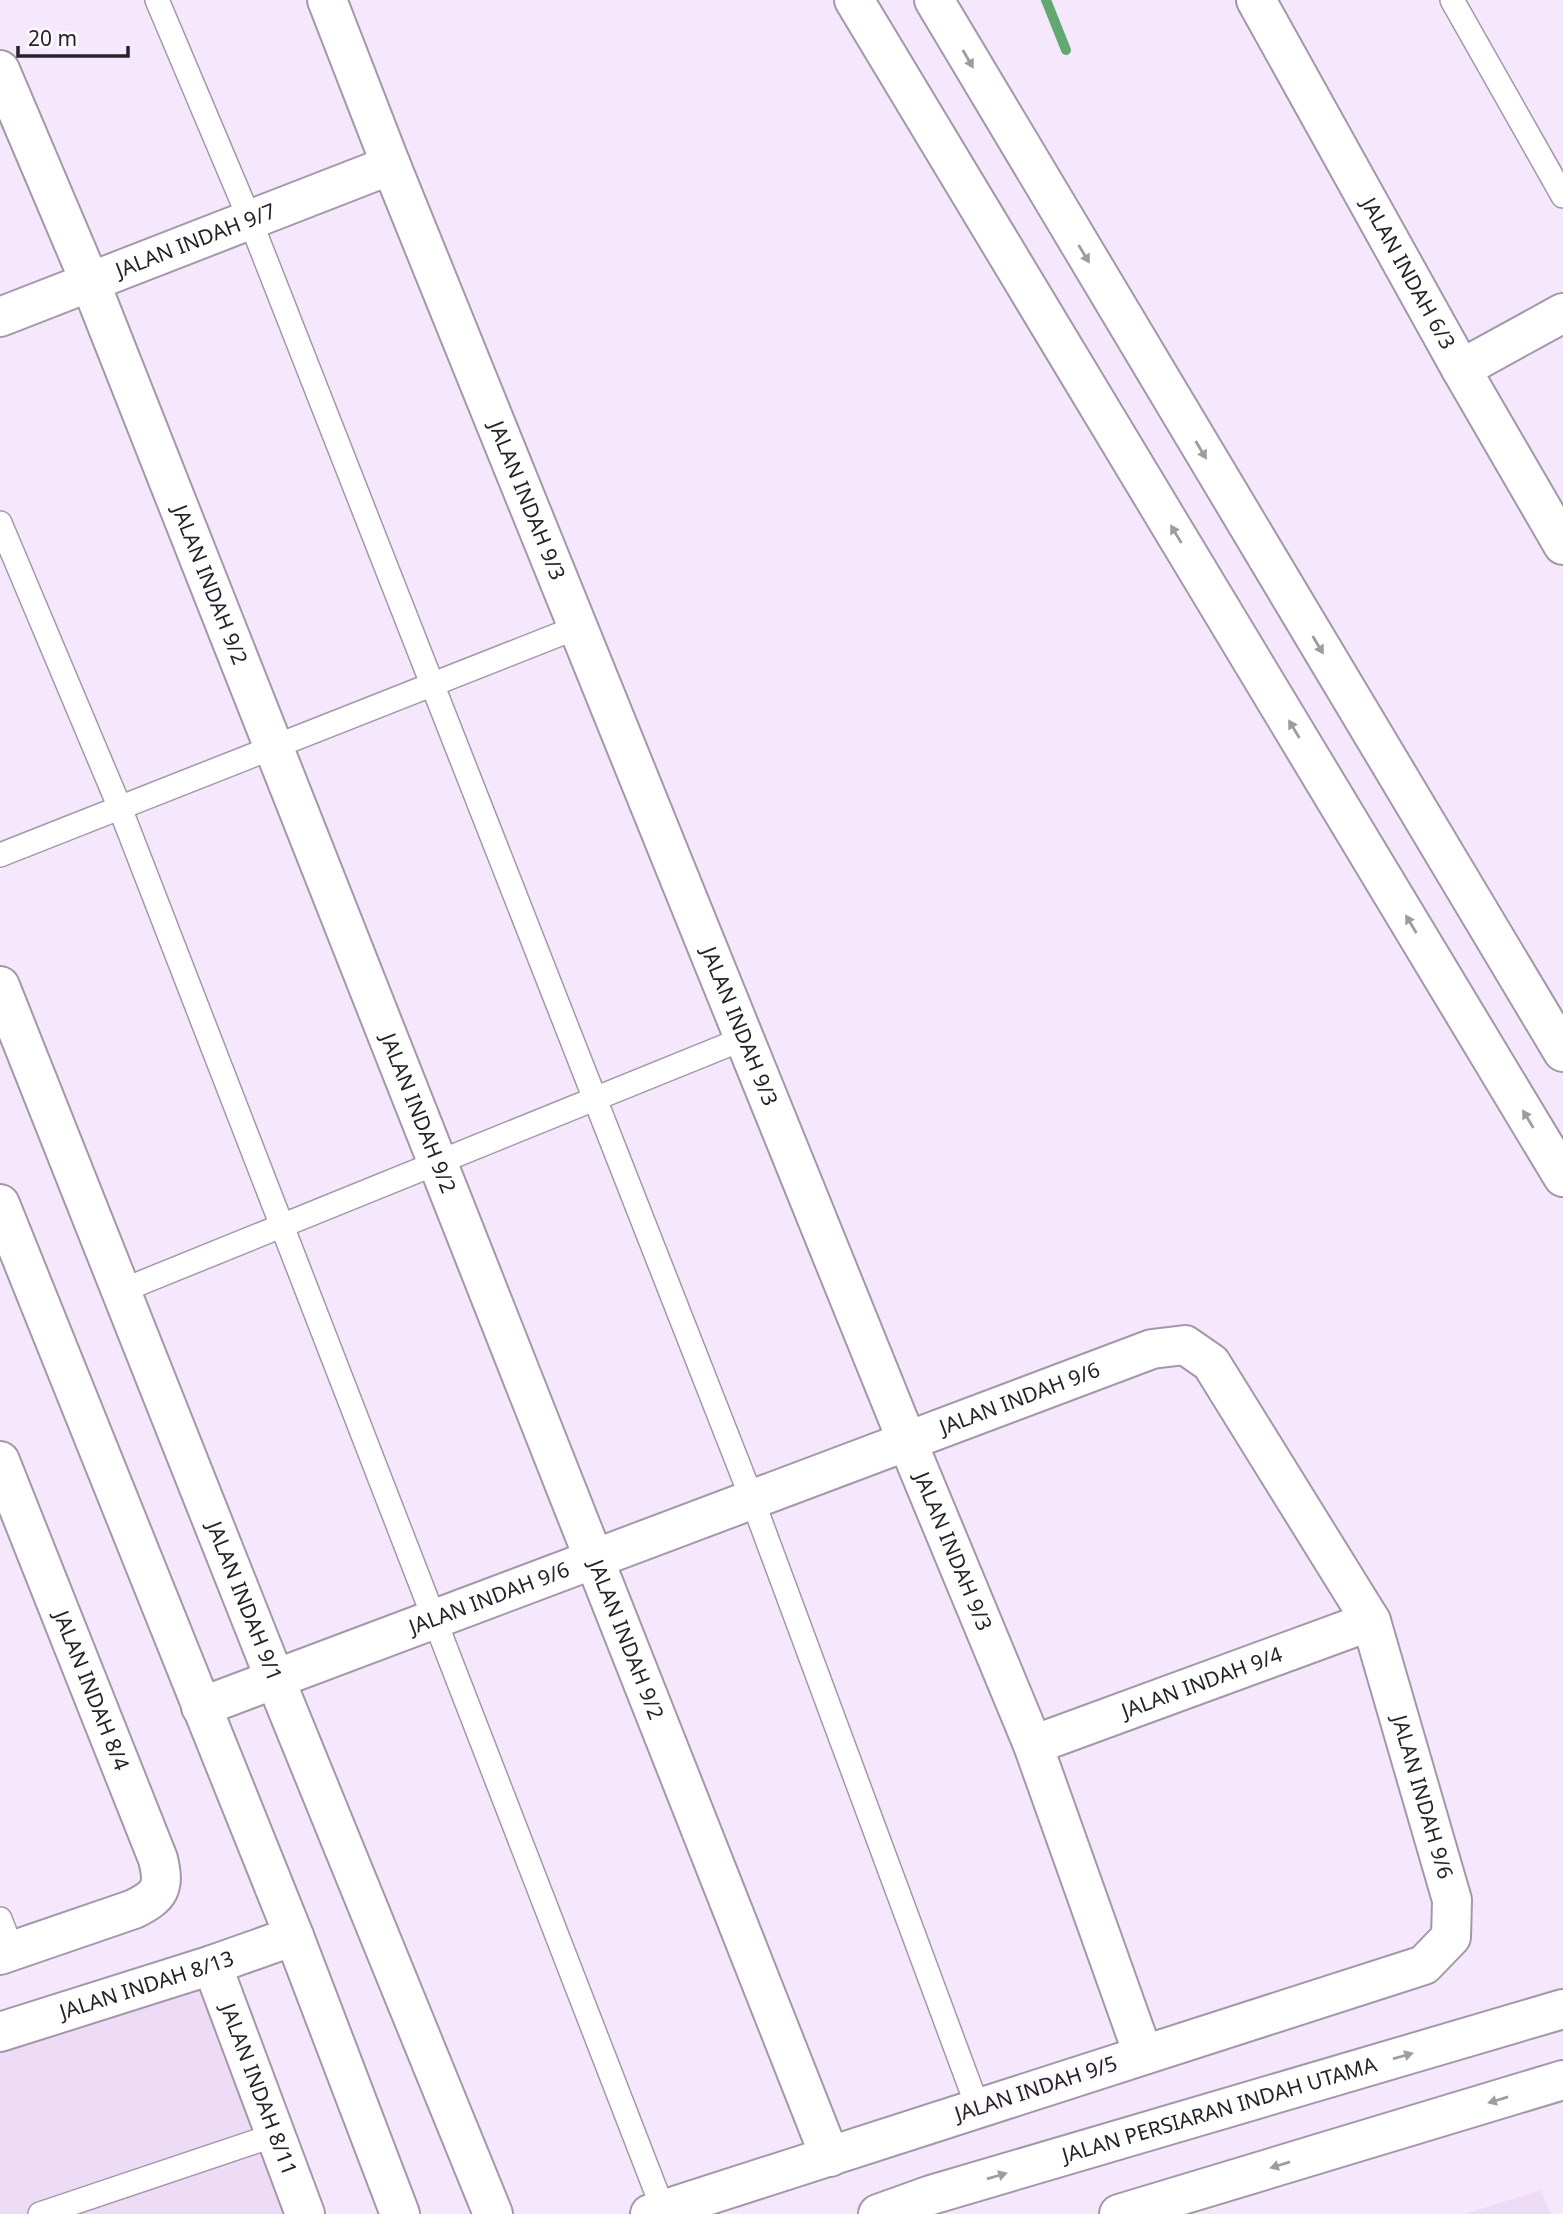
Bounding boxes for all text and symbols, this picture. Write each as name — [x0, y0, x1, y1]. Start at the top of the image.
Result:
scale bar — [18, 14, 128, 58]
text: 20 m — [28, 24, 77, 52]
one-way arrow — [962, 50, 974, 69]
street label: JALAN INDAH 6/3 — [1355, 191, 1462, 354]
street label: JALAN INDAH 9/7 — [110, 196, 279, 284]
one-way arrow — [1078, 245, 1091, 264]
street label: JALAN INDAH 9/3 — [482, 415, 572, 584]
one-way arrow — [1195, 440, 1208, 459]
street label: JALAN INDAH 9/2 — [166, 499, 255, 668]
one-way arrow — [1170, 524, 1183, 543]
one-way arrow — [1312, 635, 1325, 654]
one-way arrow — [1287, 719, 1300, 738]
one-way arrow — [1405, 914, 1417, 933]
street label: JALAN INDAH 9/3 — [695, 940, 785, 1110]
street label: JALAN INDAH 9/2 — [374, 1027, 463, 1197]
one-way arrow — [1522, 1109, 1535, 1128]
street label: JALAN INDAH 9/6 — [933, 1355, 1104, 1441]
street label: JALAN INDAH 9/3 — [908, 1466, 999, 1635]
street label: JALAN INDAH 9/1 — [200, 1515, 289, 1685]
street label: JALAN INDAH 9/2 — [582, 1554, 671, 1723]
street label: JALAN INDAH 9/6 — [403, 1555, 573, 1641]
street label: JALAN INDAH 8/4 — [47, 1604, 136, 1774]
street label: JALAN INDAH 9/4 — [1115, 1640, 1286, 1725]
street label: JALAN INDAH 9/6 — [1385, 1710, 1460, 1882]
street label: JALAN INDAH 8/13 — [54, 1943, 237, 2026]
street label: JALAN INDAH 8/11 — [214, 1998, 304, 2179]
street label: JALAN INDAH 9/5 — [949, 2049, 1121, 2128]
street label: JALAN PERSIARAN INDAH UTAMA — [1057, 2049, 1380, 2169]
one-way arrow — [1393, 2051, 1414, 2061]
one-way arrow — [1487, 2095, 1508, 2105]
one-way arrow — [1269, 2161, 1290, 2171]
one-way arrow — [987, 2170, 1008, 2180]

